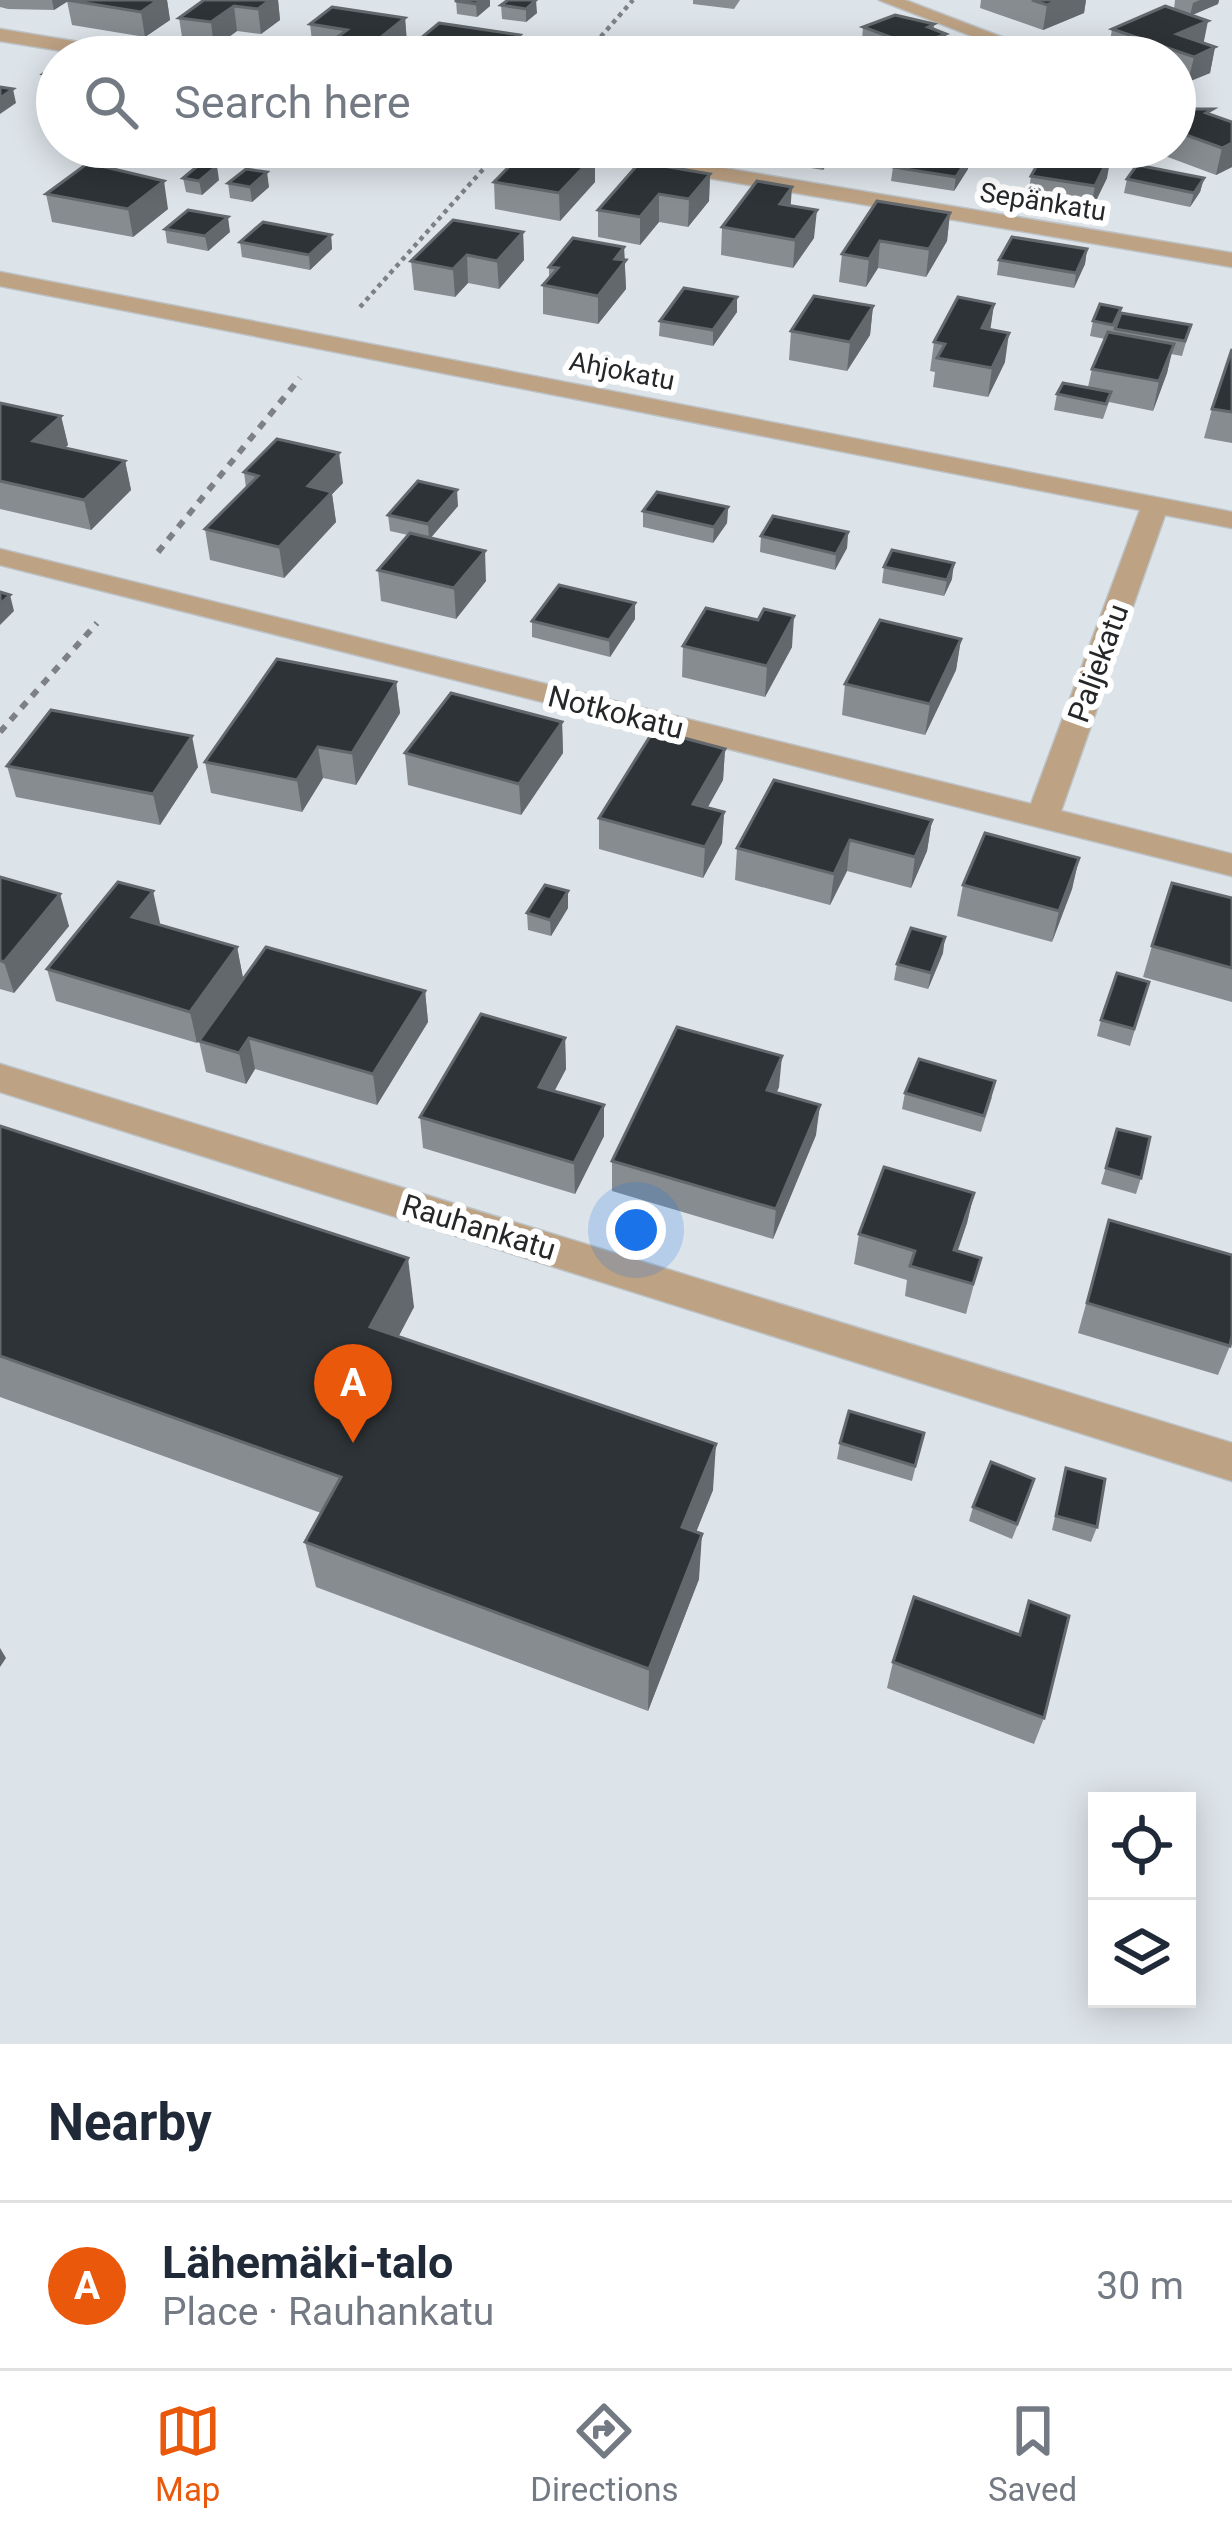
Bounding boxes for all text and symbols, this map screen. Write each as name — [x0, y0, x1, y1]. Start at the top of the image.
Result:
search box — [36, 36, 1196, 168]
icon: search — [78, 69, 144, 135]
text: Search here — [174, 76, 411, 129]
street label: Sepänkatu — [978, 176, 1108, 228]
street label: Ahjokatu — [567, 345, 677, 397]
street label: Paljekatu — [1060, 599, 1136, 727]
street label: Notkokatu — [545, 678, 687, 746]
street label: Rauhankatu — [398, 1187, 560, 1267]
your location — [606, 1200, 666, 1260]
pin: A — [314, 1344, 392, 1443]
map controls — [1088, 1792, 1196, 2008]
button: locate — [1088, 1792, 1196, 1900]
button: layers — [1088, 1900, 1196, 2008]
text: Nearby — [48, 2093, 212, 2152]
text: Lähemäki-talo — [162, 2236, 453, 2289]
text: A — [74, 2263, 100, 2309]
text: 30 m — [1096, 2263, 1184, 2309]
text: Place · Rauhankatu — [162, 2289, 494, 2335]
tab: Map — [155, 2398, 221, 2509]
tab: Directions — [530, 2398, 679, 2509]
tab: Saved — [988, 2398, 1077, 2509]

